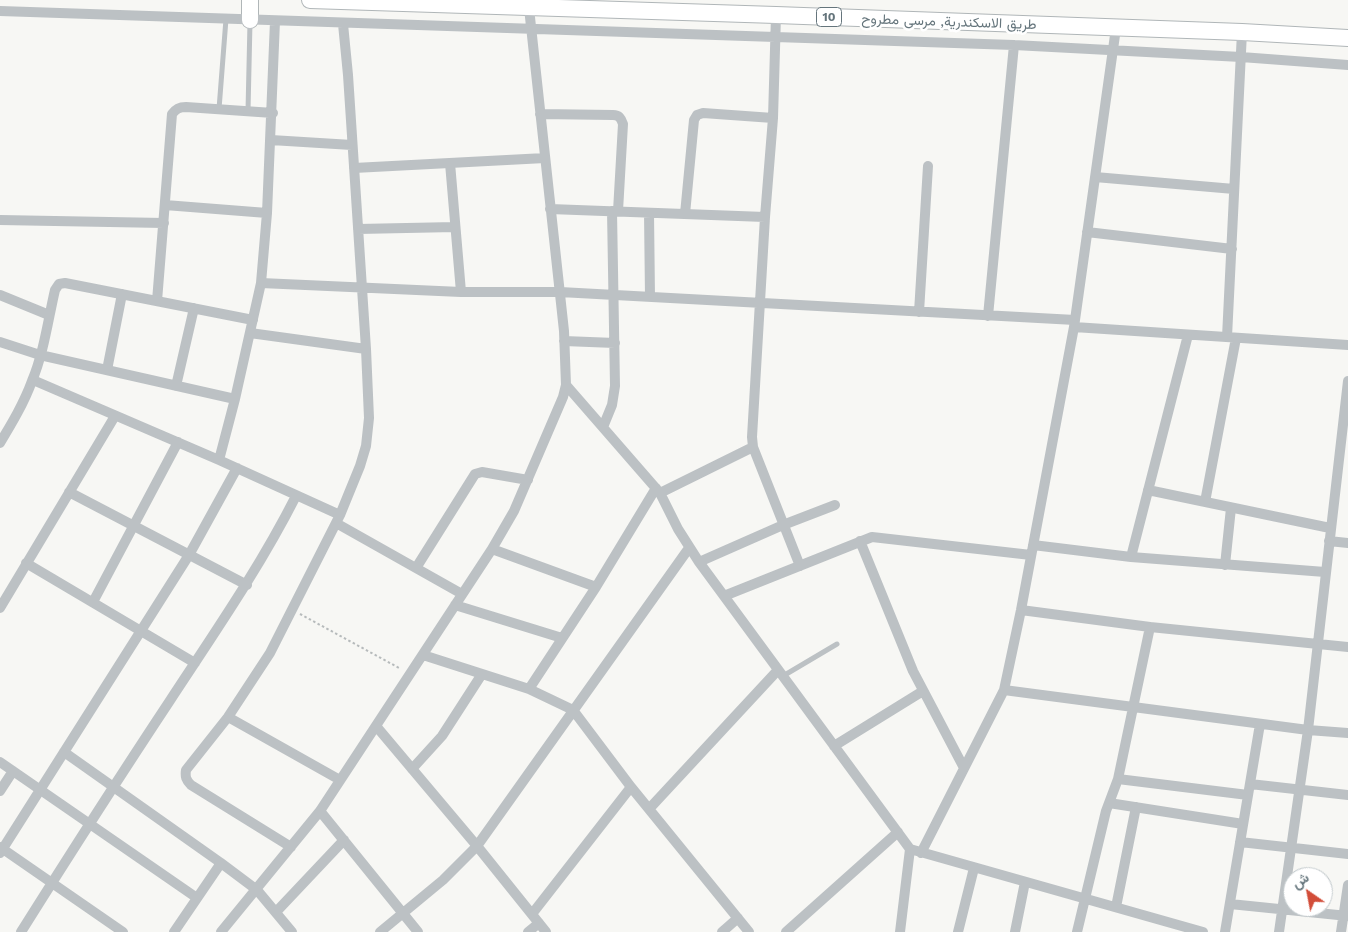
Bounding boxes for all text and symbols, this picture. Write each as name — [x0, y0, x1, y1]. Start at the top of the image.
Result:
road number: 10 — [816, 8, 842, 26]
street label: طريق الاسكندرية, مرسى مطروح — [861, 11, 1037, 33]
north arrow — [1283, 867, 1333, 917]
text: ش — [1289, 869, 1312, 892]

